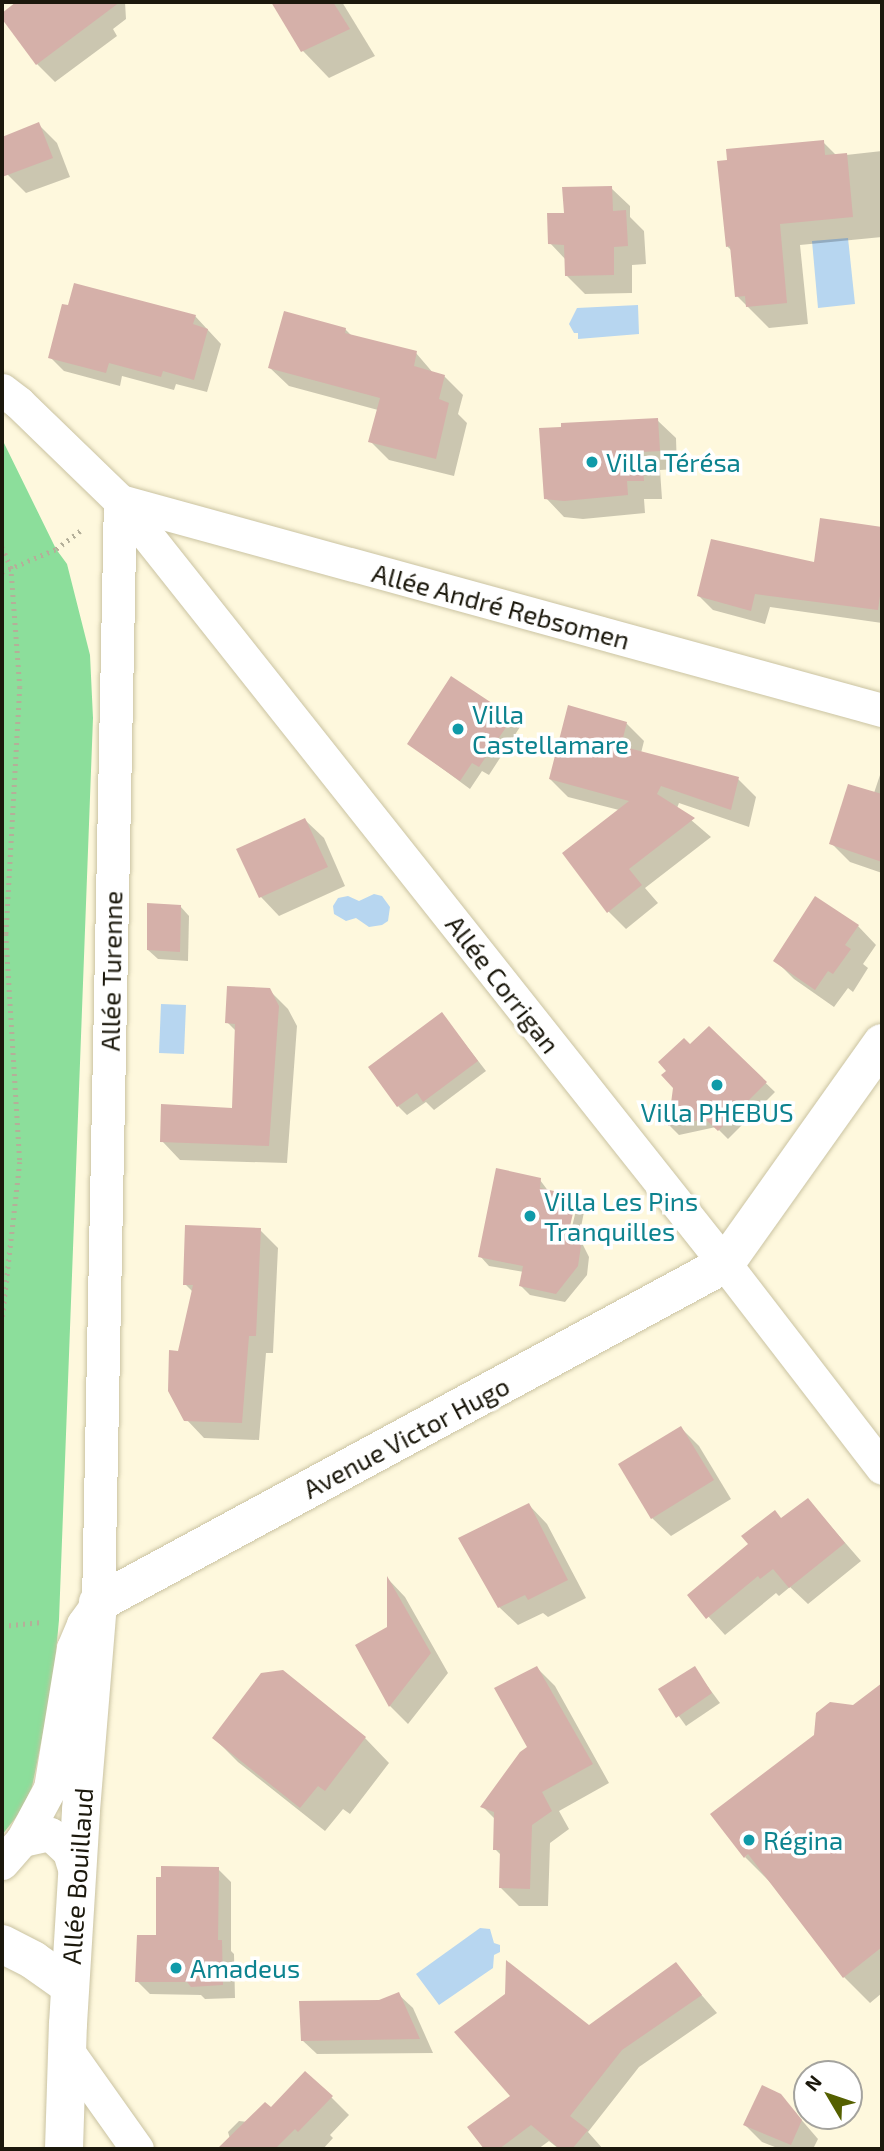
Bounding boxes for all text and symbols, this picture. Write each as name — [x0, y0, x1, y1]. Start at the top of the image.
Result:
place label: Villa Térésa — [606, 446, 741, 478]
marker: Villa Térésa — [584, 454, 600, 470]
street label: Allée André Rebsomen — [369, 557, 633, 655]
place label: Villa Castellamare — [472, 698, 629, 760]
marker: Villa Castellamare — [450, 721, 466, 737]
street label: Allée Turenne — [94, 890, 128, 1052]
street label: Allée Corrigan — [440, 909, 566, 1059]
marker: Villa PHEBUS — [709, 1077, 725, 1093]
place label: Villa PHEBUS — [640, 1096, 794, 1128]
place label: Villa Les Pins Tranquilles — [544, 1185, 698, 1246]
marker: Villa Les Pins Tranquilles — [522, 1208, 538, 1224]
street label: Avenue Victor Hugo — [297, 1369, 515, 1505]
street label: Allée Bouillaud — [55, 1787, 99, 1965]
place label: Régina — [763, 1824, 843, 1856]
marker: Régina — [741, 1832, 757, 1848]
place label: Amadeus — [190, 1952, 300, 1984]
marker: Amadeus — [168, 1960, 184, 1976]
north arrow — [793, 2060, 863, 2130]
text: N — [800, 2070, 826, 2095]

